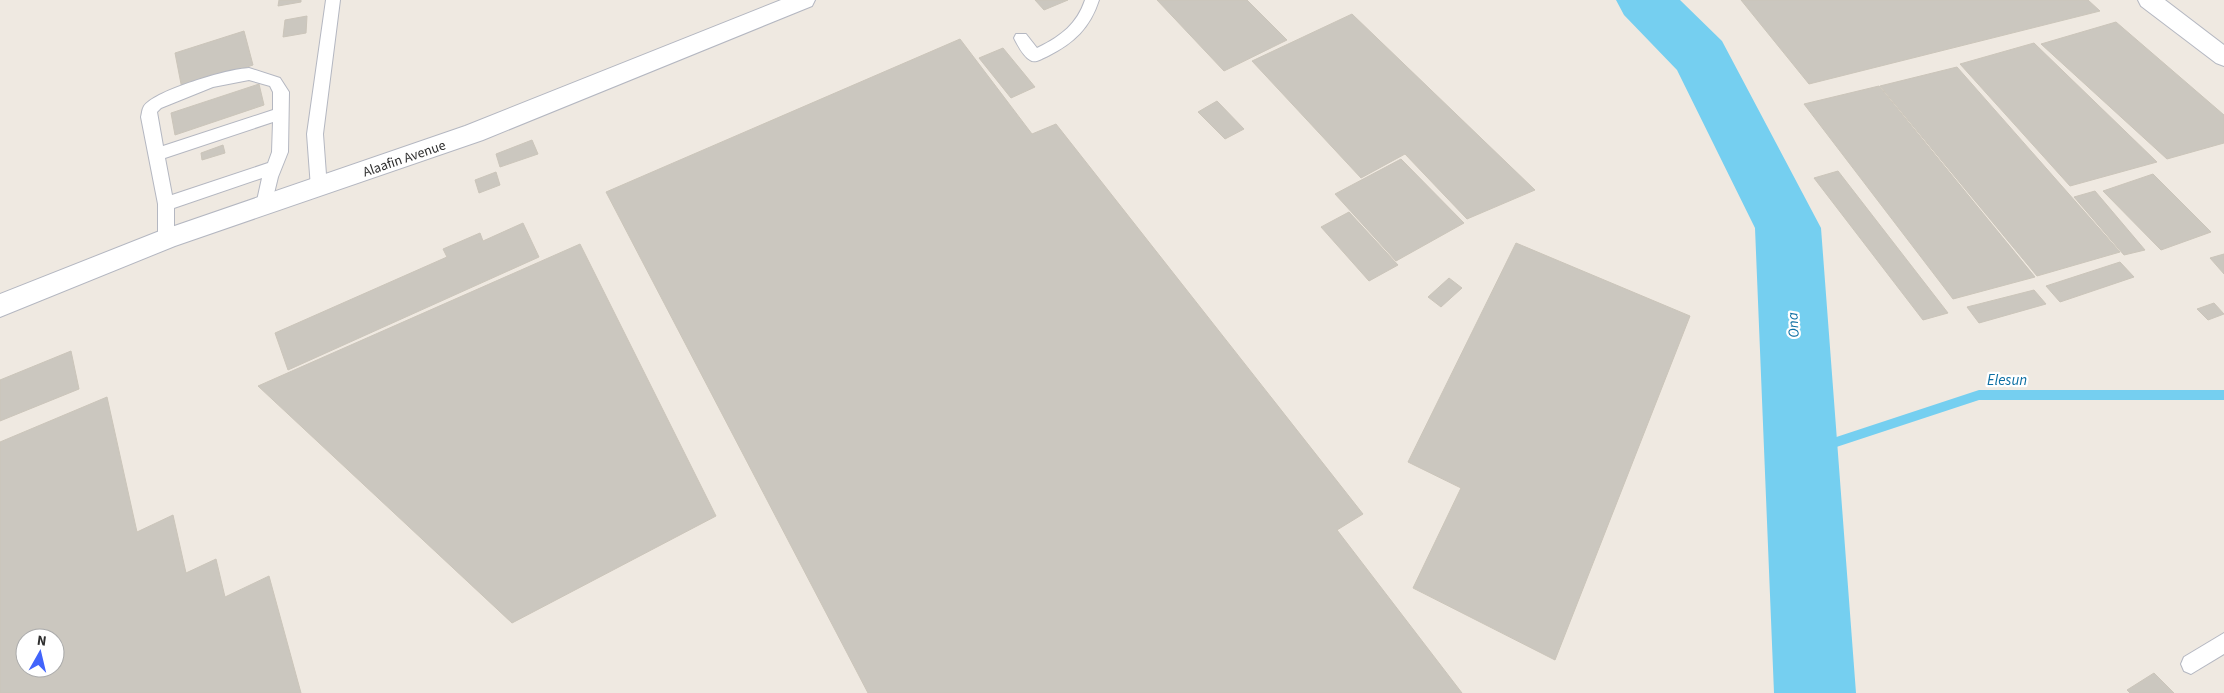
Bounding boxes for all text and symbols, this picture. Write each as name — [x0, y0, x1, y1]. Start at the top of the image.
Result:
street label: Alaafin Avenue — [360, 135, 448, 182]
water label: Ona — [1782, 312, 1805, 338]
water label: Elesun — [1987, 370, 2027, 391]
north arrow — [15, 628, 65, 678]
text: N — [36, 631, 48, 652]

